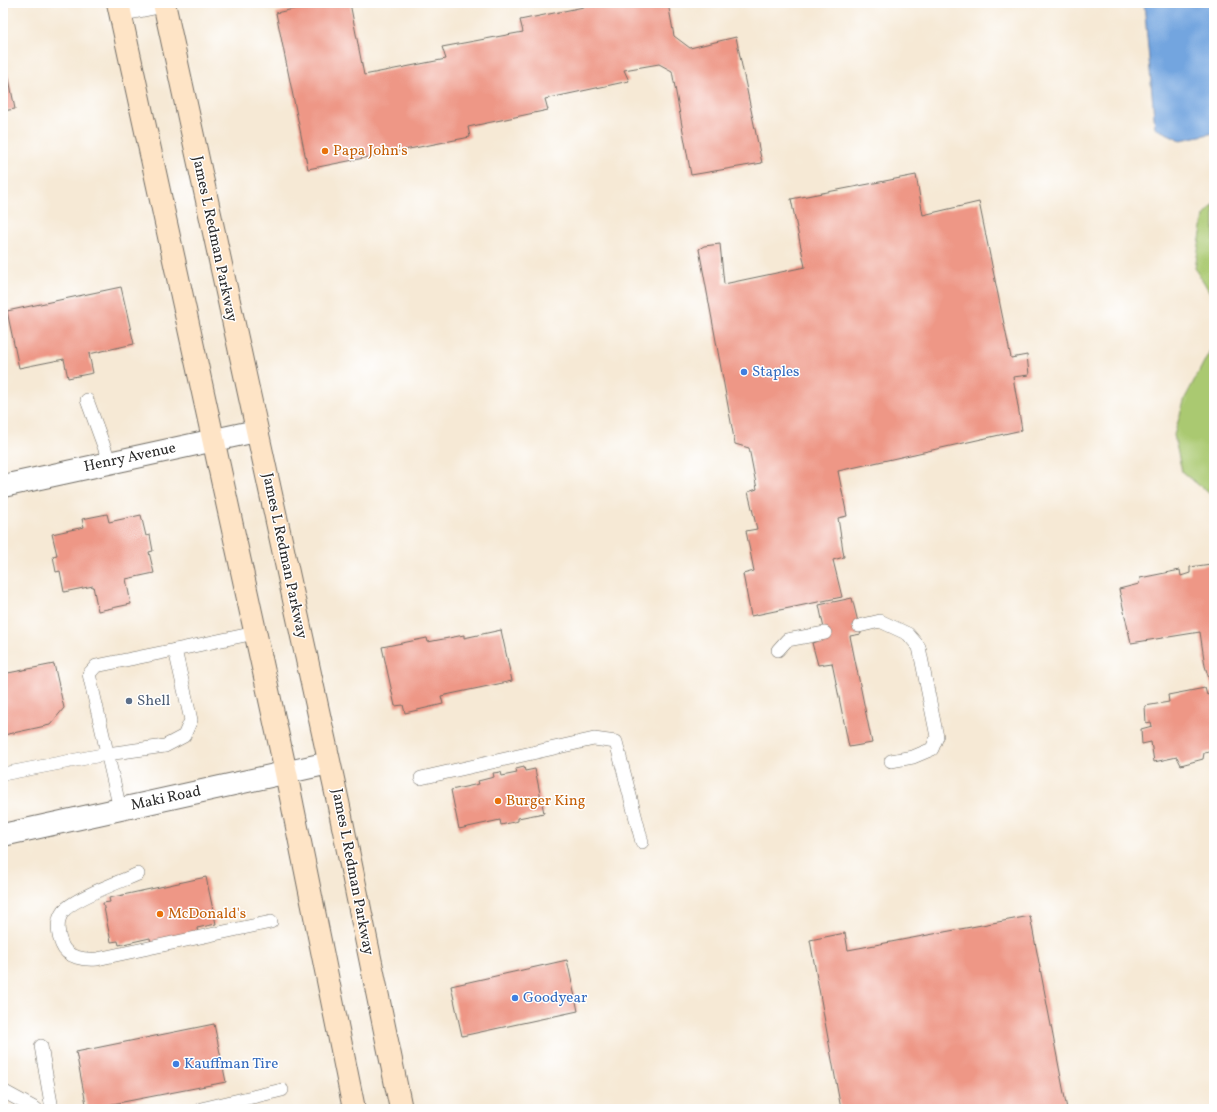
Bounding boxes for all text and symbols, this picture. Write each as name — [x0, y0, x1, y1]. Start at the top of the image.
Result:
place label: Papa John's — [333, 141, 408, 162]
marker: Papa John's — [320, 146, 330, 156]
street label: James L Redman Parkway — [186, 154, 242, 324]
place label: Staples — [752, 362, 799, 383]
marker: Staples — [739, 367, 749, 377]
street label: Henry Avenue — [82, 438, 178, 478]
street label: James L Redman Parkway — [256, 471, 312, 641]
place label: Shell — [137, 691, 170, 712]
marker: Shell — [124, 696, 134, 706]
street label: Maki Road — [129, 781, 203, 817]
street label: James L Redman Parkway — [326, 787, 378, 957]
place label: Burger King — [506, 791, 586, 812]
marker: Burger King — [493, 796, 503, 806]
place label: McDonald's — [168, 904, 246, 925]
marker: McDonald's — [155, 909, 165, 919]
place label: Goodyear — [523, 988, 587, 1009]
marker: Goodyear — [510, 993, 520, 1003]
place label: Kauffman Tire — [184, 1054, 278, 1075]
marker: Kauffman Tire — [171, 1059, 181, 1069]

